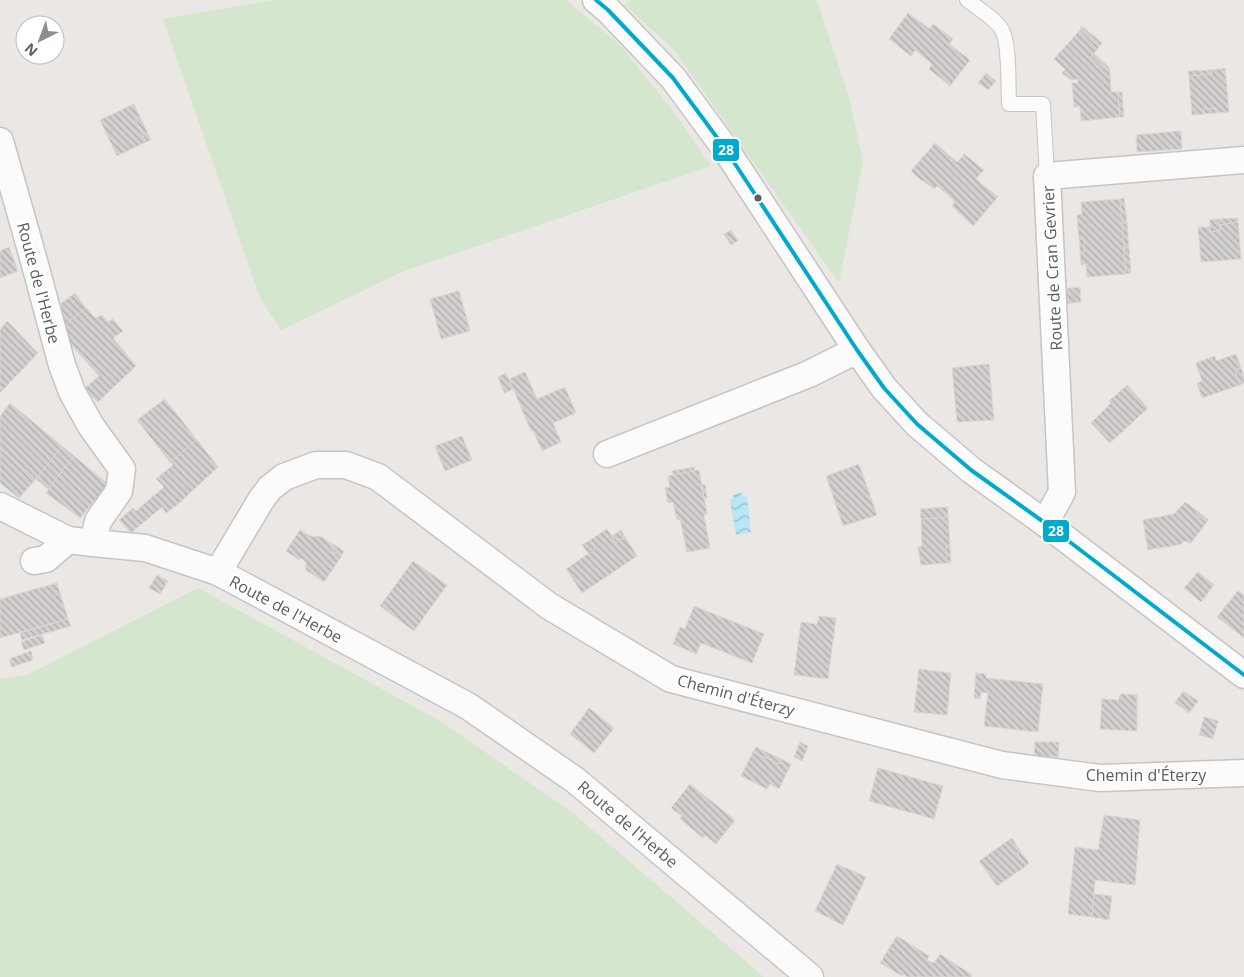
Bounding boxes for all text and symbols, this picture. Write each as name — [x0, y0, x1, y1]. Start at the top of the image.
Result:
north arrow — [15, 15, 65, 65]
text: N — [20, 39, 42, 61]
line badge: 28 — [712, 138, 740, 162]
text: 28 — [718, 140, 734, 159]
street label: Route de Cran Gevrier — [1037, 184, 1067, 351]
unlabelled marker — [753, 193, 763, 203]
street label: Route de l'Herbe — [12, 220, 66, 346]
line badge: 28 — [1042, 519, 1070, 543]
text: 28 — [1048, 521, 1064, 540]
street label: Route de l'Herbe — [226, 570, 346, 648]
street label: Chemin d'Éterzy — [675, 669, 798, 721]
street label: Chemin d'Éterzy — [1086, 764, 1207, 786]
street label: Route de l'Herbe — [573, 775, 683, 873]

